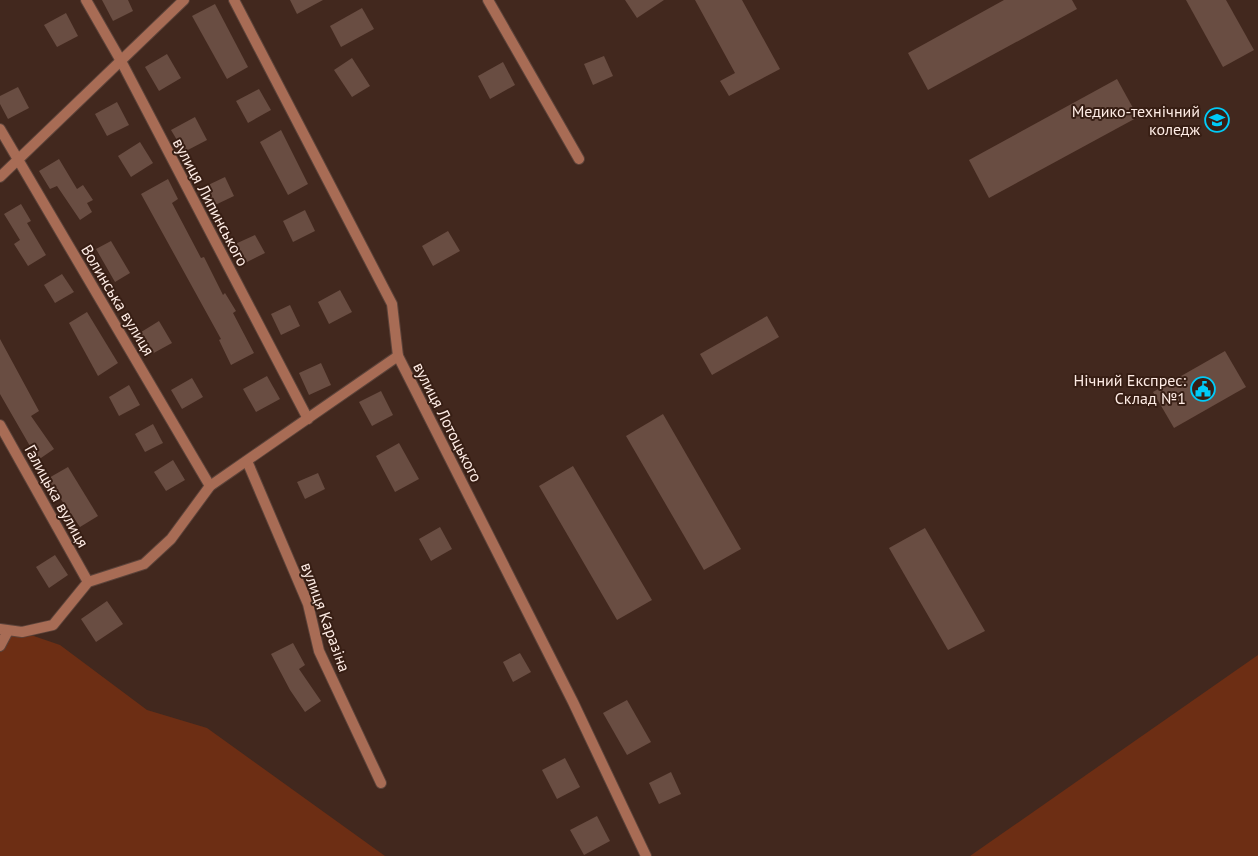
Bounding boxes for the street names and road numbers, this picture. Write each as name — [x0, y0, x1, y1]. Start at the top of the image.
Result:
street label: вулиця Липинського — [169, 135, 253, 269]
street label: Волинська вулиця — [77, 241, 159, 359]
street label: вулиця Лотоцького — [409, 359, 487, 485]
street label: Галицька вулиця — [21, 441, 93, 551]
street label: вулиця Каразіна — [297, 560, 355, 674]

